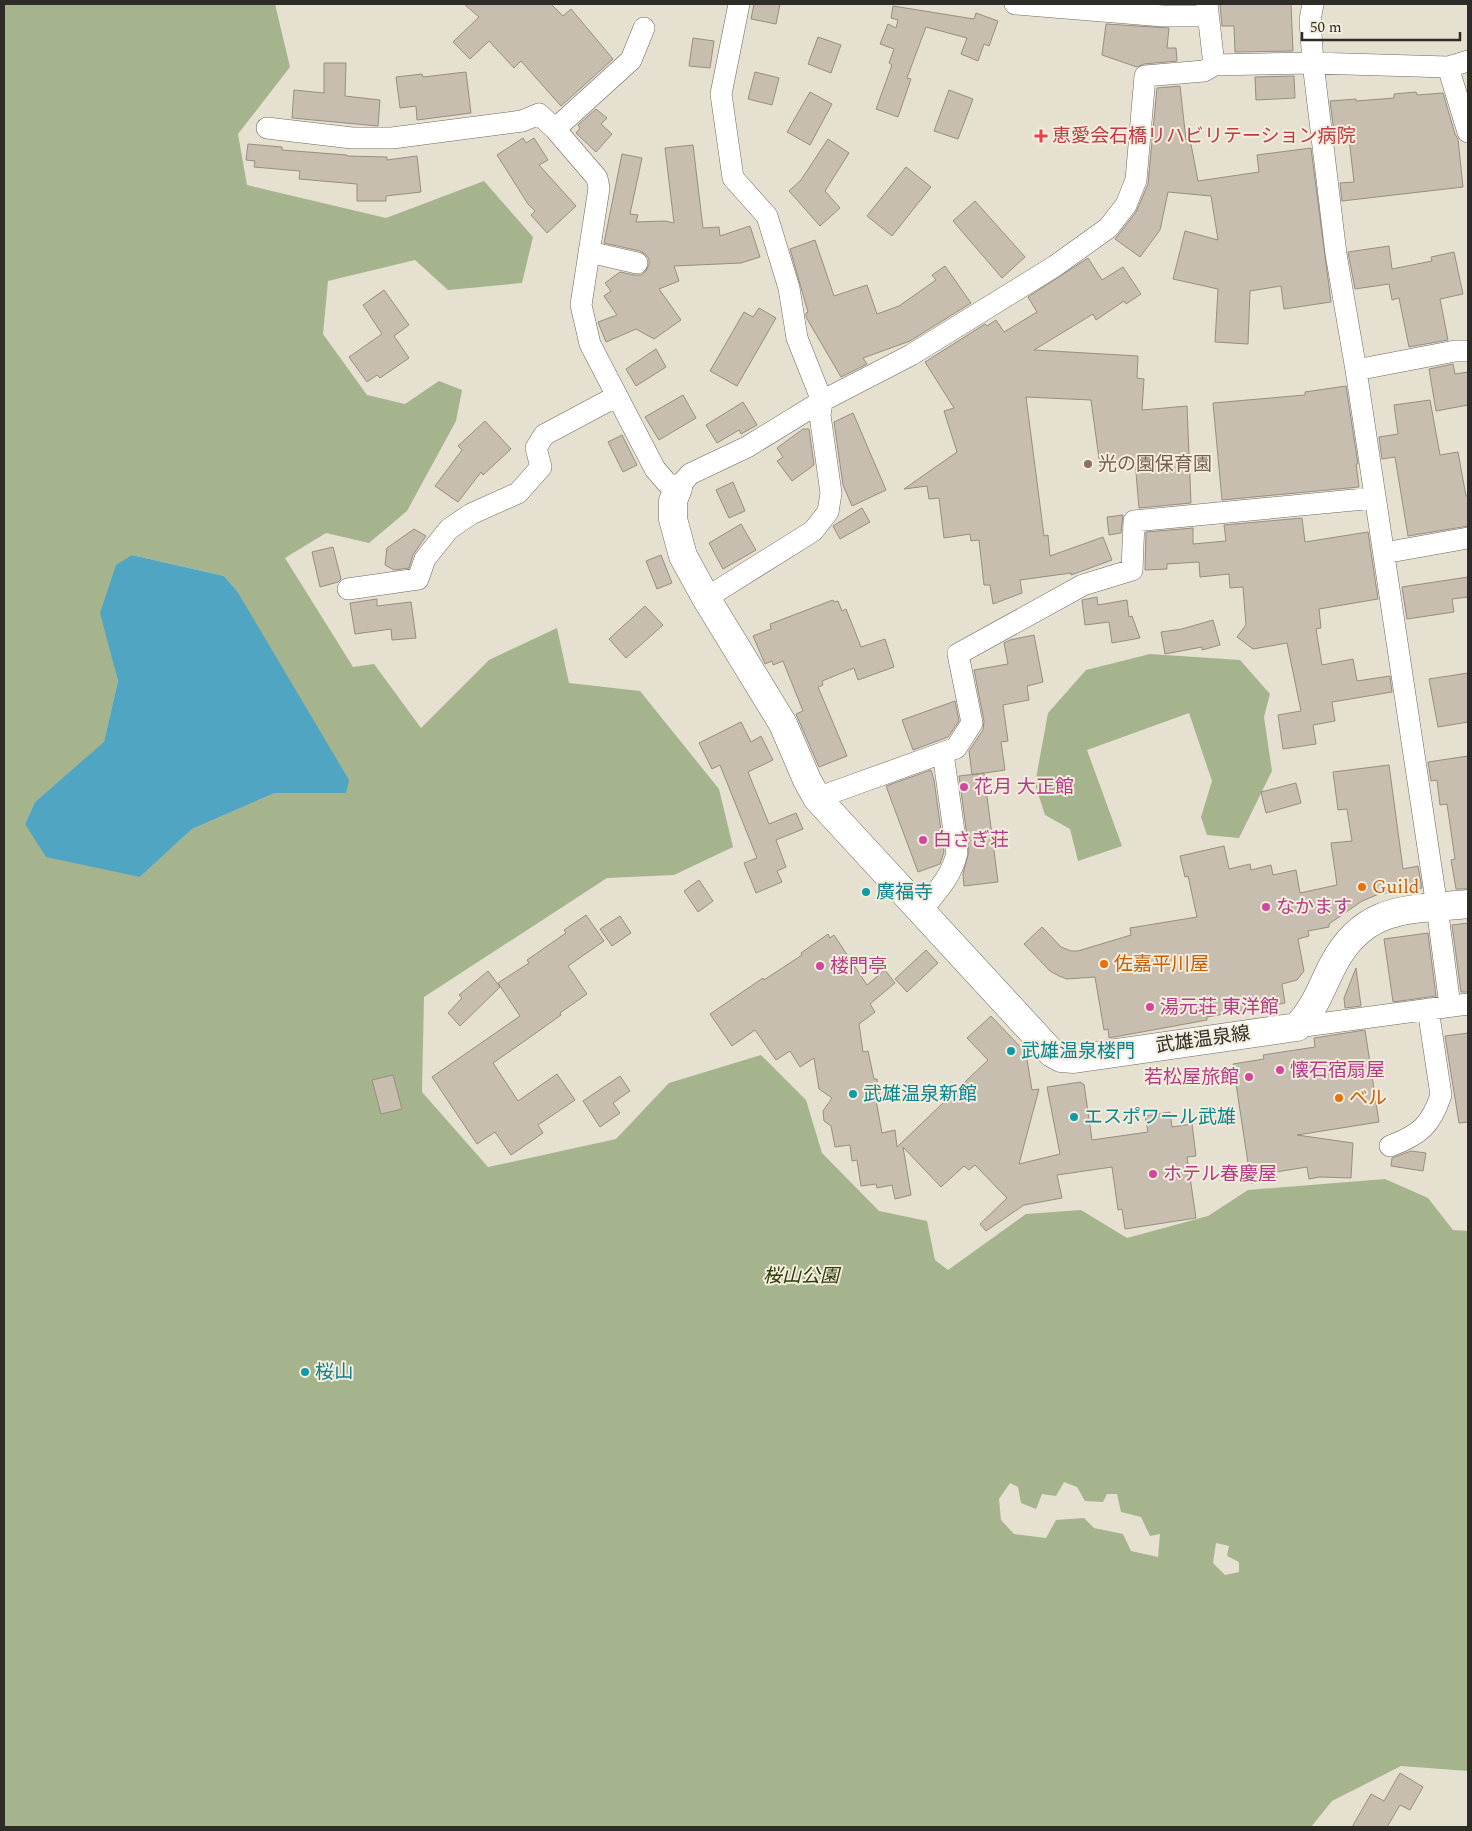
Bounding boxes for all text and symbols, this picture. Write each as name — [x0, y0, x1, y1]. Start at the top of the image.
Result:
scale bar — [1302, 10, 1460, 42]
text: 50 m — [1310, 16, 1342, 39]
place label: 恵愛会石橋リハビリテーション病院 — [1052, 122, 1356, 151]
marker: 恵愛会石橋リハビリテーション病院 — [1034, 129, 1048, 143]
place label: 光の園保育園 — [1098, 450, 1212, 479]
marker: 光の園保育園 — [1082, 458, 1094, 470]
place label: 花月 大正館 — [974, 773, 1074, 802]
marker: 花月 大正館 — [958, 781, 970, 793]
place label: 白さぎ荘 — [933, 826, 1009, 855]
marker: 白さぎ荘 — [917, 834, 929, 846]
place label: Guild — [1372, 873, 1419, 902]
place label: 廣福寺 — [876, 878, 933, 907]
marker: Guild — [1356, 881, 1368, 893]
marker: 廣福寺 — [860, 886, 872, 898]
place label: なかます — [1276, 893, 1352, 922]
marker: なかます — [1260, 901, 1272, 913]
place label: 佐嘉平川屋 — [1114, 950, 1209, 979]
place label: 楼門亭 — [830, 952, 887, 981]
marker: 佐嘉平川屋 — [1098, 958, 1110, 970]
marker: 楼門亭 — [814, 960, 826, 972]
place label: 湯元荘 東洋館 — [1160, 993, 1279, 1022]
marker: 湯元荘 東洋館 — [1144, 1001, 1156, 1013]
street label: 武雄温泉線 — [1154, 1019, 1252, 1061]
place label: 武雄温泉楼門 — [1021, 1037, 1135, 1066]
marker: 武雄温泉楼門 — [1005, 1045, 1017, 1057]
place label: 懐石宿扇屋 — [1290, 1056, 1385, 1085]
place label: 若松屋旅館 — [1144, 1063, 1239, 1092]
marker: 懐石宿扇屋 — [1274, 1064, 1286, 1076]
marker: 若松屋旅館 — [1243, 1071, 1255, 1083]
place label: 武雄温泉新館 — [863, 1080, 977, 1109]
place label: ベル — [1349, 1084, 1387, 1113]
marker: 武雄温泉新館 — [847, 1088, 859, 1100]
marker: ベル — [1333, 1092, 1345, 1104]
place label: エスポワール武雄 — [1084, 1103, 1236, 1132]
marker: エスポワール武雄 — [1068, 1111, 1080, 1123]
place label: ホテル春慶屋 — [1163, 1160, 1277, 1189]
marker: ホテル春慶屋 — [1147, 1168, 1159, 1180]
park label: 桜山公園 — [763, 1262, 842, 1291]
place label: 桜山 — [315, 1358, 353, 1387]
marker: 桜山 — [299, 1366, 311, 1378]

